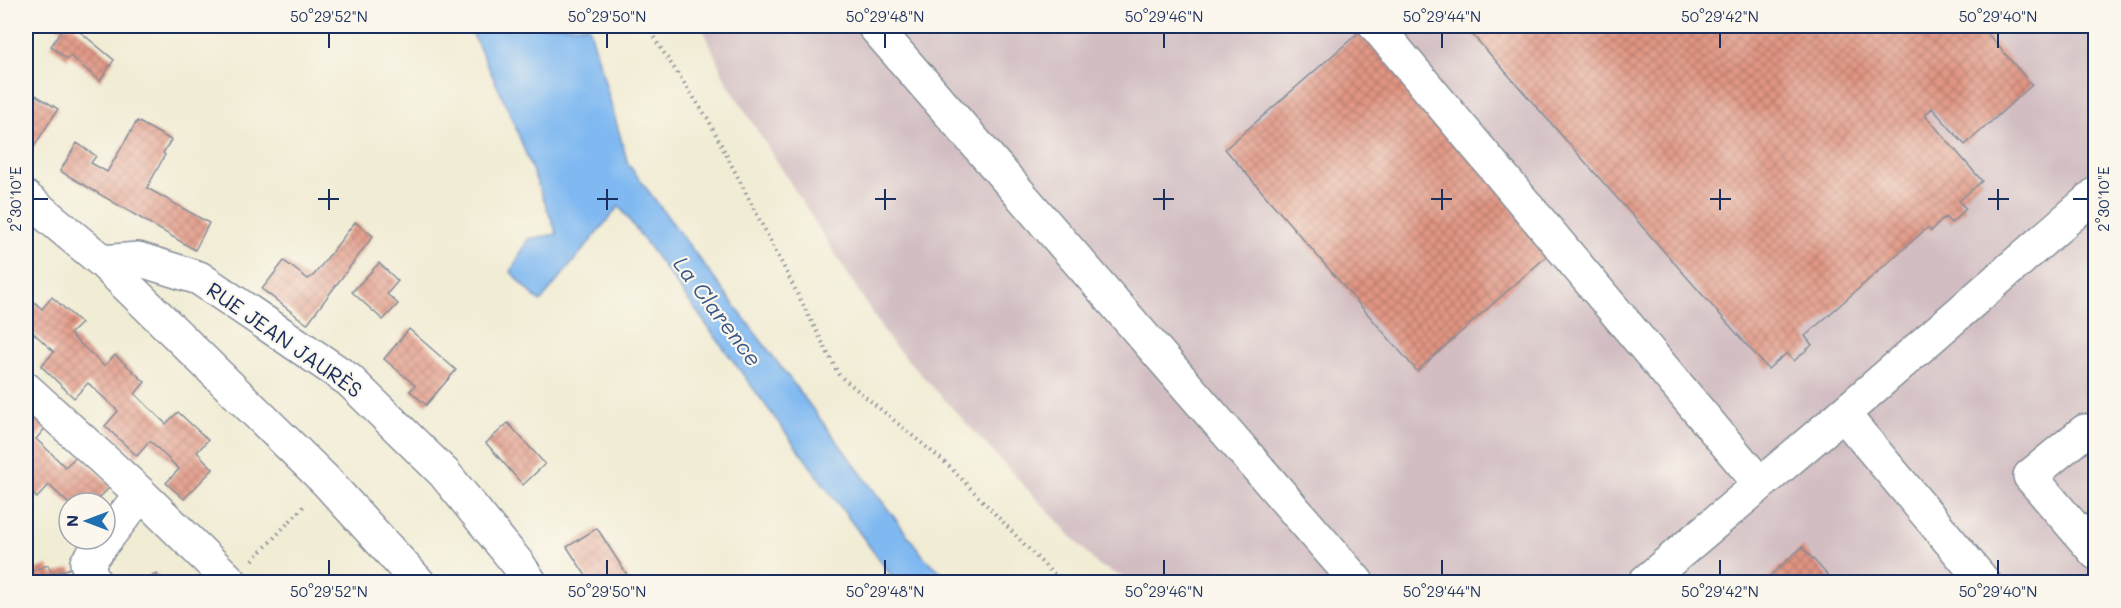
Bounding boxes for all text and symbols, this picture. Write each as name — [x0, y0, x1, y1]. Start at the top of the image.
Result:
text: 50°29'52"N — [290, 6, 368, 26]
text: 50°29'50"N — [568, 6, 646, 26]
text: 50°29'48"N — [846, 6, 924, 26]
text: 50°29'46"N — [1125, 6, 1203, 26]
text: 50°29'44"N — [1403, 6, 1481, 26]
text: 50°29'42"N — [1681, 6, 1759, 26]
text: 50°29'40"N — [1959, 6, 2037, 26]
text: 2°30'10"E — [5, 166, 25, 232]
text: 2°30'10"E — [2093, 166, 2113, 232]
water label: La Clarence — [667, 250, 769, 372]
street label: RUE JEAN JAURÈS — [202, 275, 368, 403]
north arrow — [57, 491, 117, 551]
text: N — [61, 515, 82, 527]
text: 50°29'52"N — [290, 581, 368, 601]
text: 50°29'50"N — [568, 581, 646, 601]
text: 50°29'48"N — [846, 581, 924, 601]
text: 50°29'46"N — [1125, 581, 1203, 601]
text: 50°29'44"N — [1403, 581, 1481, 601]
text: 50°29'42"N — [1681, 581, 1759, 601]
text: 50°29'40"N — [1959, 581, 2037, 601]

